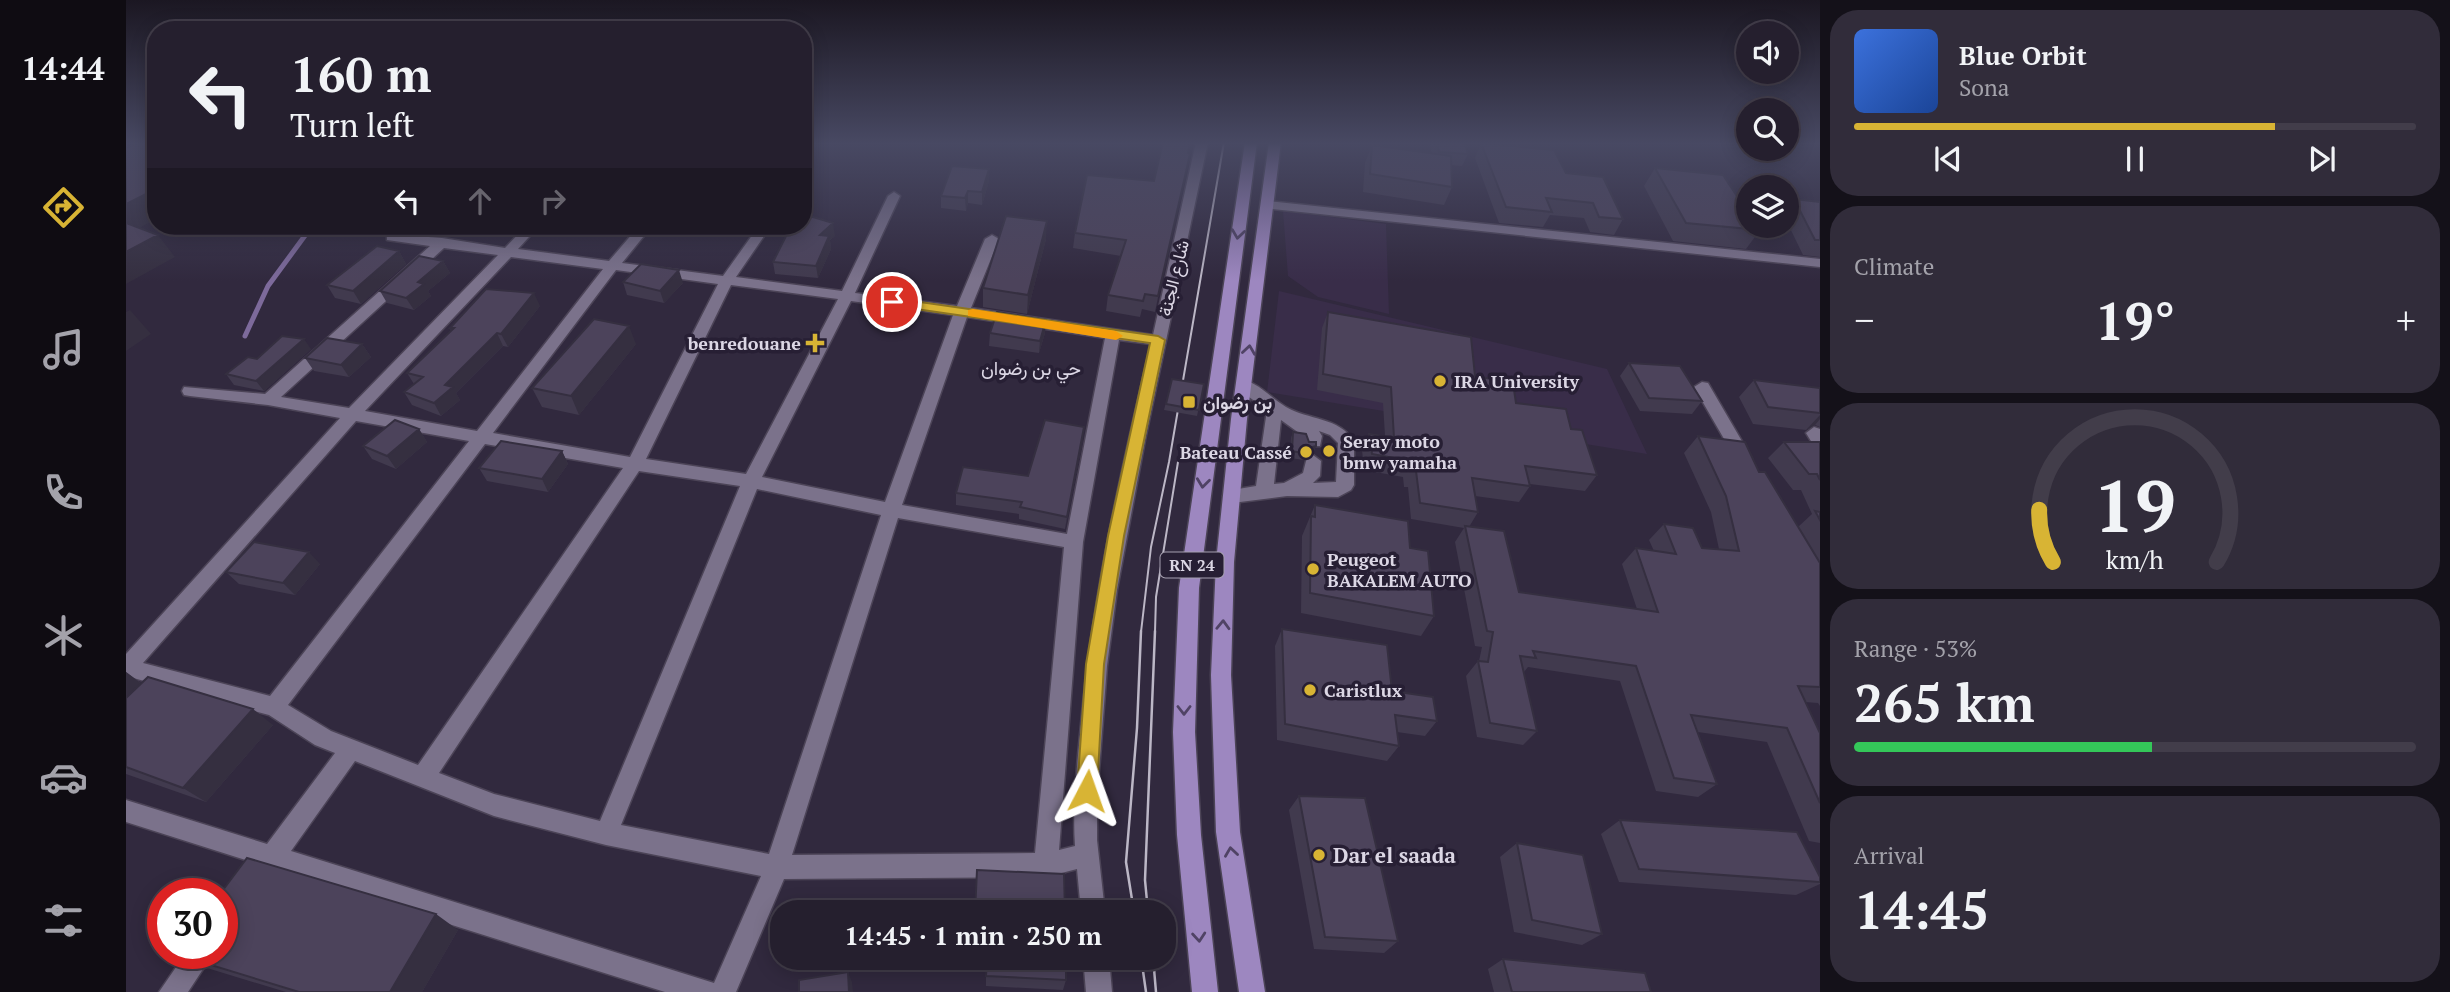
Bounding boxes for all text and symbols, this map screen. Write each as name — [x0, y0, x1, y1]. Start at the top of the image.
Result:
map controls — [1736, 21, 1799, 238]
button: sound — [1736, 21, 1799, 84]
text: Blue Orbit — [1959, 38, 2087, 72]
text: 160 m — [290, 41, 432, 106]
text: 14:44 — [21, 47, 105, 89]
icon: left — [175, 49, 266, 140]
text: Sona — [1959, 72, 2009, 103]
button: search — [1736, 98, 1799, 161]
text: Turn left — [290, 104, 414, 146]
icon: previous — [1929, 140, 1967, 178]
icon: pause — [2116, 140, 2154, 178]
icon: next — [2303, 140, 2341, 178]
button: layers — [1736, 175, 1799, 238]
icon: left — [388, 182, 426, 220]
icon: ahead — [461, 182, 499, 220]
icon: right — [534, 182, 572, 220]
icon: directions — [39, 183, 88, 232]
one-way arrow — [1231, 228, 1246, 239]
street label: شارع الجنة — [1152, 237, 1195, 319]
text: Climate — [1854, 251, 1934, 282]
pin — [862, 272, 922, 332]
icon: arrive — [873, 283, 911, 321]
text: 19° — [2095, 286, 2175, 355]
text: − — [1854, 295, 1874, 345]
text: + — [2396, 295, 2416, 345]
icon: music — [39, 325, 88, 374]
place label: benredouane — [687, 331, 801, 355]
marker: benredouane — [807, 335, 823, 351]
one-way arrow — [1241, 344, 1256, 355]
district label: حي بن رضوان — [981, 355, 1081, 384]
place label: IRA University — [1454, 369, 1580, 393]
marker: IRA University — [1432, 373, 1448, 389]
place label: بن رضوان — [1203, 390, 1272, 414]
marker: بن رضوان — [1181, 394, 1197, 410]
place label: Seray moto bmw yamaha — [1342, 429, 1457, 474]
place label: Bateau Cassé — [1180, 440, 1292, 464]
marker: Seray moto bmw yamaha — [1321, 443, 1337, 459]
marker: Bateau Cassé — [1298, 444, 1314, 460]
text: 19 — [2094, 456, 2176, 553]
icon: phone — [39, 468, 88, 517]
one-way arrow — [1195, 477, 1210, 489]
text: km/h — [2106, 543, 2164, 576]
place label: Peugeot BAKALEM AUTO — [1327, 547, 1472, 592]
road number: RN 24 — [1160, 552, 1224, 578]
marker: Peugeot BAKALEM AUTO — [1305, 561, 1321, 577]
icon: climate — [39, 611, 88, 660]
one-way arrow — [1215, 619, 1231, 629]
text: Range · 53% — [1854, 633, 1977, 664]
text: 265 km — [1854, 668, 2035, 737]
place label: Caristlux — [1324, 678, 1402, 702]
marker: Caristlux — [1302, 682, 1318, 698]
one-way arrow — [1176, 705, 1192, 715]
icon: car — [39, 753, 88, 802]
position arrow — [1050, 754, 1124, 828]
text: Arrival — [1854, 840, 1925, 871]
place label: Dar el saada — [1333, 841, 1456, 869]
one-way arrow — [1224, 846, 1239, 858]
marker: Dar el saada — [1311, 847, 1327, 863]
text: 14:45 — [1854, 875, 1989, 944]
speed limit sign: 30 — [147, 878, 238, 969]
icon: filters — [39, 896, 88, 945]
text: 14:45 · 1 min · 250 m — [844, 918, 1102, 952]
one-way arrow — [1191, 931, 1206, 942]

